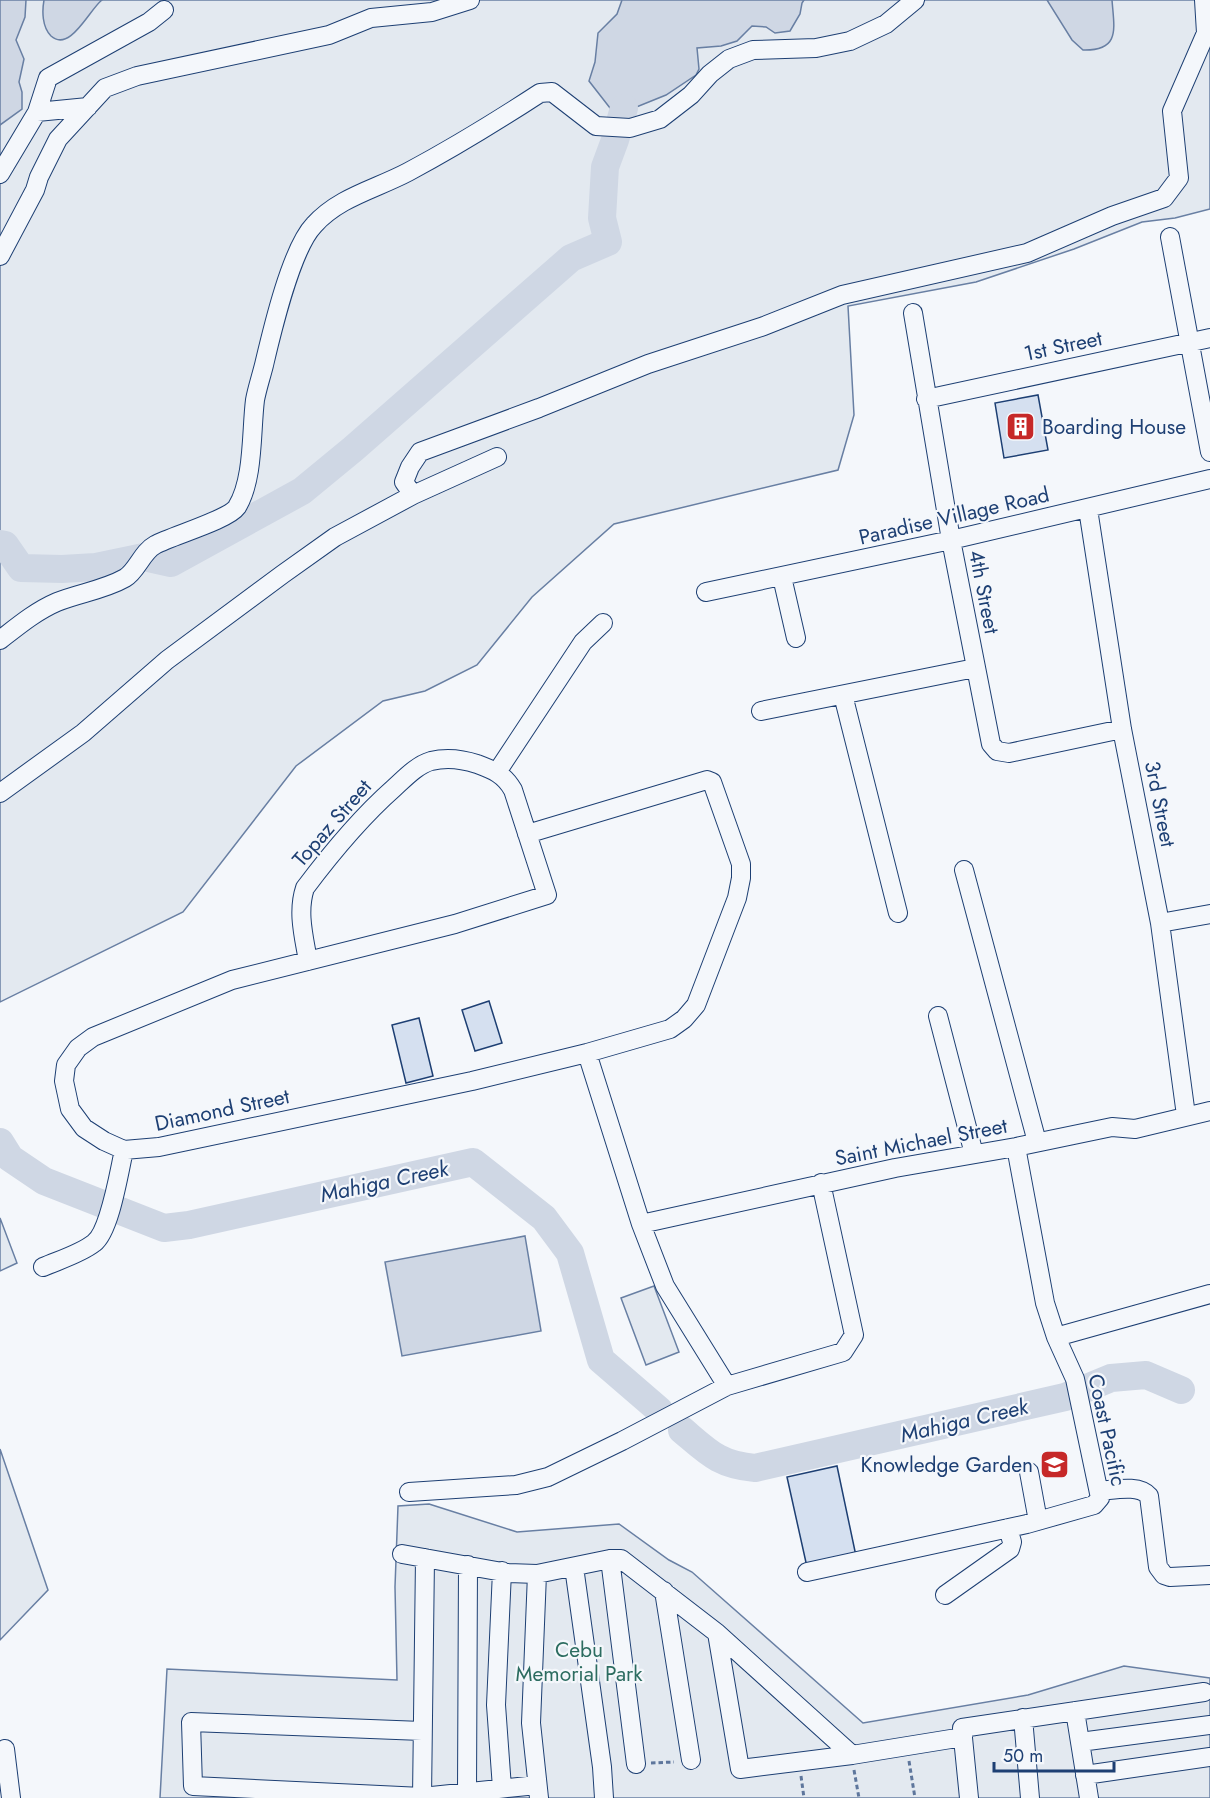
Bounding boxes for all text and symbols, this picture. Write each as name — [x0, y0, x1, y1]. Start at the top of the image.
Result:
street label: 1st Street — [1021, 323, 1105, 369]
building icon: Boarding House — [1005, 411, 1037, 443]
place label: Boarding House — [1042, 412, 1186, 442]
street label: Paradise Village Road — [856, 479, 1052, 553]
street label: 4th Street — [961, 548, 1007, 636]
street label: 3rd Street — [1137, 758, 1183, 850]
street label: Topaz Street — [285, 773, 379, 873]
street label: Diamond Street — [152, 1081, 292, 1139]
street label: Saint Michael Street — [832, 1111, 1010, 1173]
water label: Mahiga Creek — [317, 1151, 453, 1210]
street label: Coast Pacific — [1081, 1371, 1133, 1489]
water label: Mahiga Creek — [897, 1389, 1033, 1450]
school or university icon: Knowledge Garden — [1038, 1449, 1070, 1481]
place label: Knowledge Garden — [861, 1450, 1033, 1480]
park label: Cebu Memorial Park — [516, 1635, 643, 1689]
scale bar — [994, 1735, 1114, 1773]
text: 50 m — [1003, 1743, 1043, 1769]

